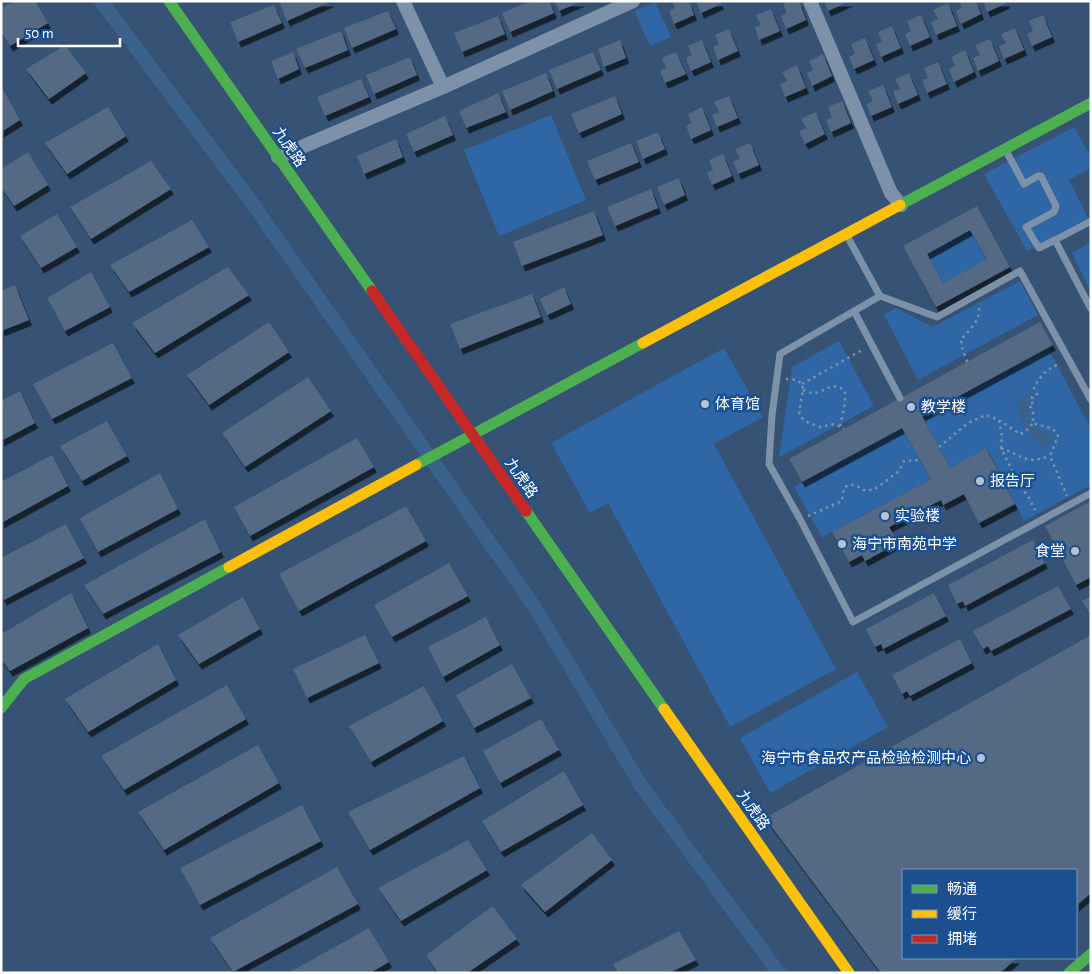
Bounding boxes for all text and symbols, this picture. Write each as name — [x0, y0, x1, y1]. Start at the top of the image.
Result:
scale bar — [18, 15, 120, 47]
text: 50 m — [25, 26, 54, 41]
street label: 九虎路 — [270, 124, 309, 170]
place label: 体育馆 — [715, 396, 760, 412]
marker: 体育馆 — [699, 398, 711, 410]
place label: 教学楼 — [921, 399, 966, 415]
marker: 教学楼 — [905, 401, 917, 413]
street label: 九虎路 — [502, 455, 541, 501]
place label: 报告厅 — [990, 473, 1035, 489]
marker: 报告厅 — [974, 475, 986, 487]
place label: 实验楼 — [895, 508, 940, 524]
marker: 实验楼 — [879, 510, 891, 522]
place label: 海宁市南苑中学 — [852, 536, 957, 552]
marker: 海宁市南苑中学 — [836, 538, 848, 550]
place label: 食堂 — [1035, 543, 1065, 559]
marker: 食堂 — [1069, 545, 1081, 557]
place label: 海宁市食品农产品检验检测中心 — [761, 749, 971, 766]
marker: 海宁市食品农产品检验检测中心 — [975, 752, 987, 764]
street label: 九虎路 — [734, 787, 773, 833]
legend — [902, 869, 1077, 959]
text: 畅通 — [947, 881, 977, 897]
text: 缓行 — [947, 906, 977, 922]
text: 拥堵 — [947, 931, 977, 947]

